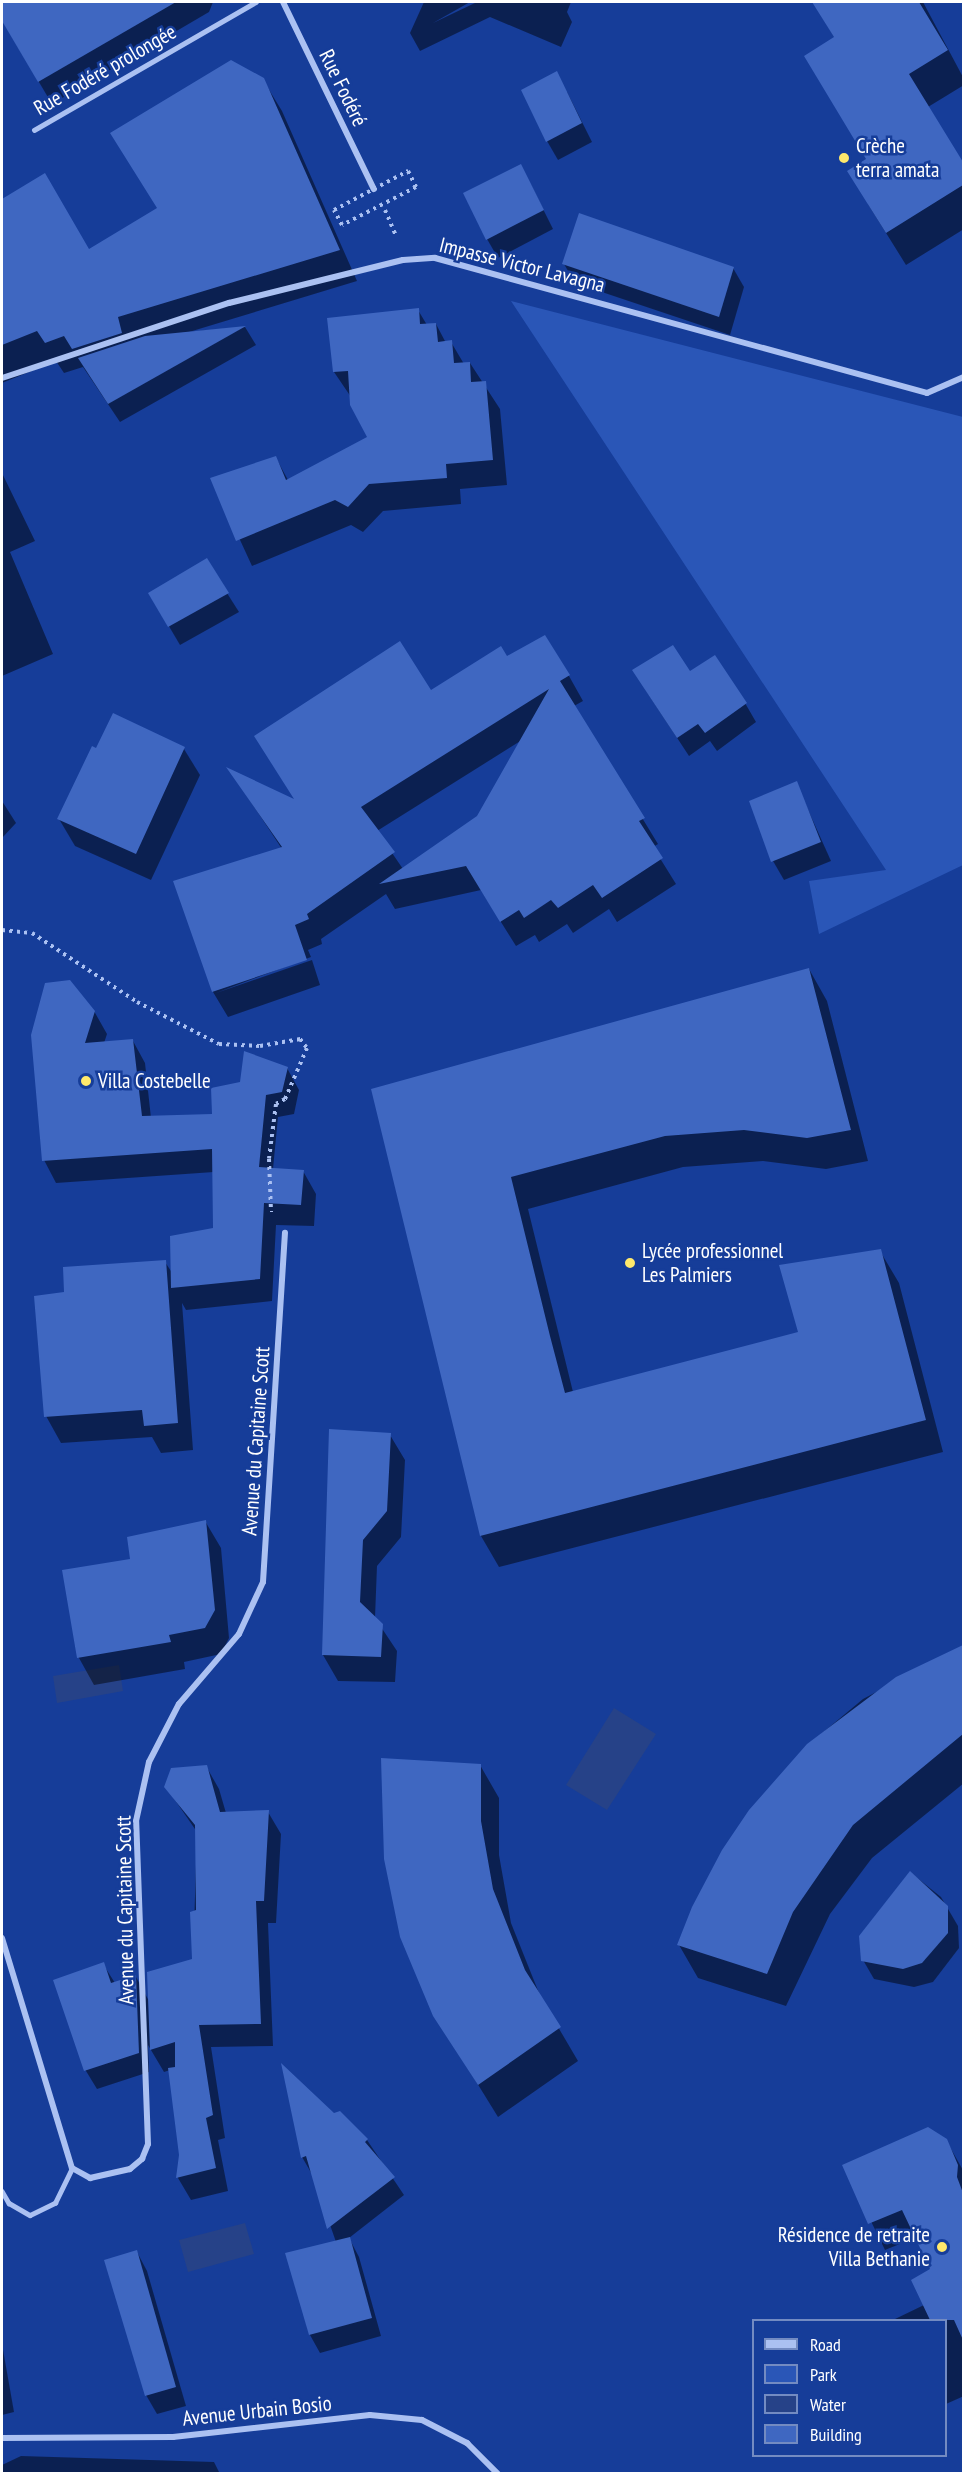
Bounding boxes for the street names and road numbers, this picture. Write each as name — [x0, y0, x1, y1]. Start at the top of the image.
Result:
street label: Rue Fodéré prolongée — [29, 19, 181, 121]
street label: Rue Fodéré — [314, 46, 372, 130]
street label: Impasse Victor Lavagna — [436, 232, 608, 298]
street label: Avenue du Capitaine Scott — [237, 1346, 275, 1536]
street label: Avenue du Capitaine Scott — [111, 1815, 139, 2005]
street label: Avenue Urbain Bosio — [181, 2391, 333, 2431]

